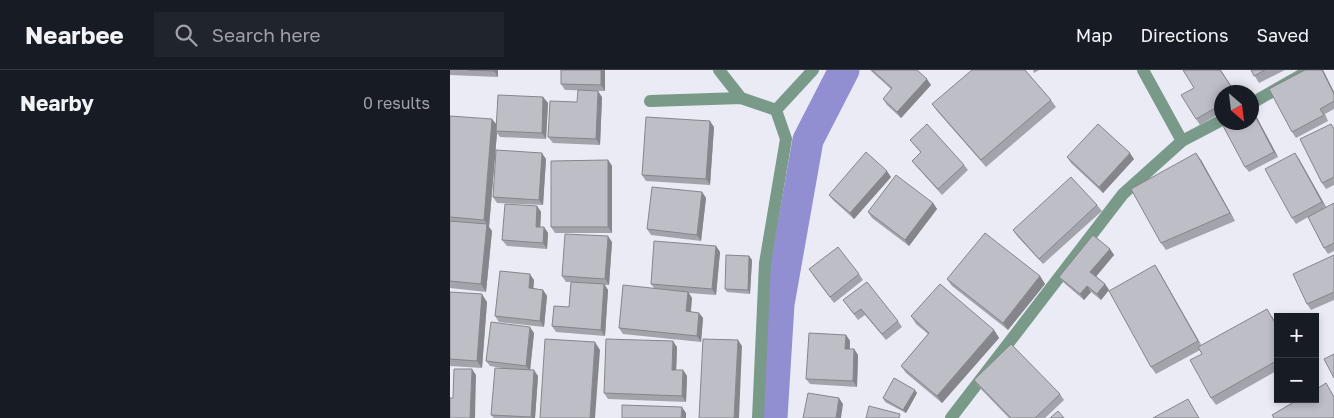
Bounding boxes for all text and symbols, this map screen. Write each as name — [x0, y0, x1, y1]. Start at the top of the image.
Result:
search box — [154, 12, 504, 57]
text: Nearbee — [25, 20, 124, 49]
icon: search — [172, 21, 200, 49]
text: Search here — [212, 23, 321, 46]
text: Map — [1076, 24, 1112, 46]
text: Directions — [1140, 24, 1228, 46]
text: Saved — [1256, 24, 1309, 46]
north arrow — [1214, 85, 1259, 130]
text: Nearby — [20, 90, 94, 116]
text: 0 results — [363, 93, 430, 113]
map controls — [1274, 313, 1319, 403]
button: + — [1274, 313, 1319, 358]
button: − — [1274, 358, 1319, 403]

